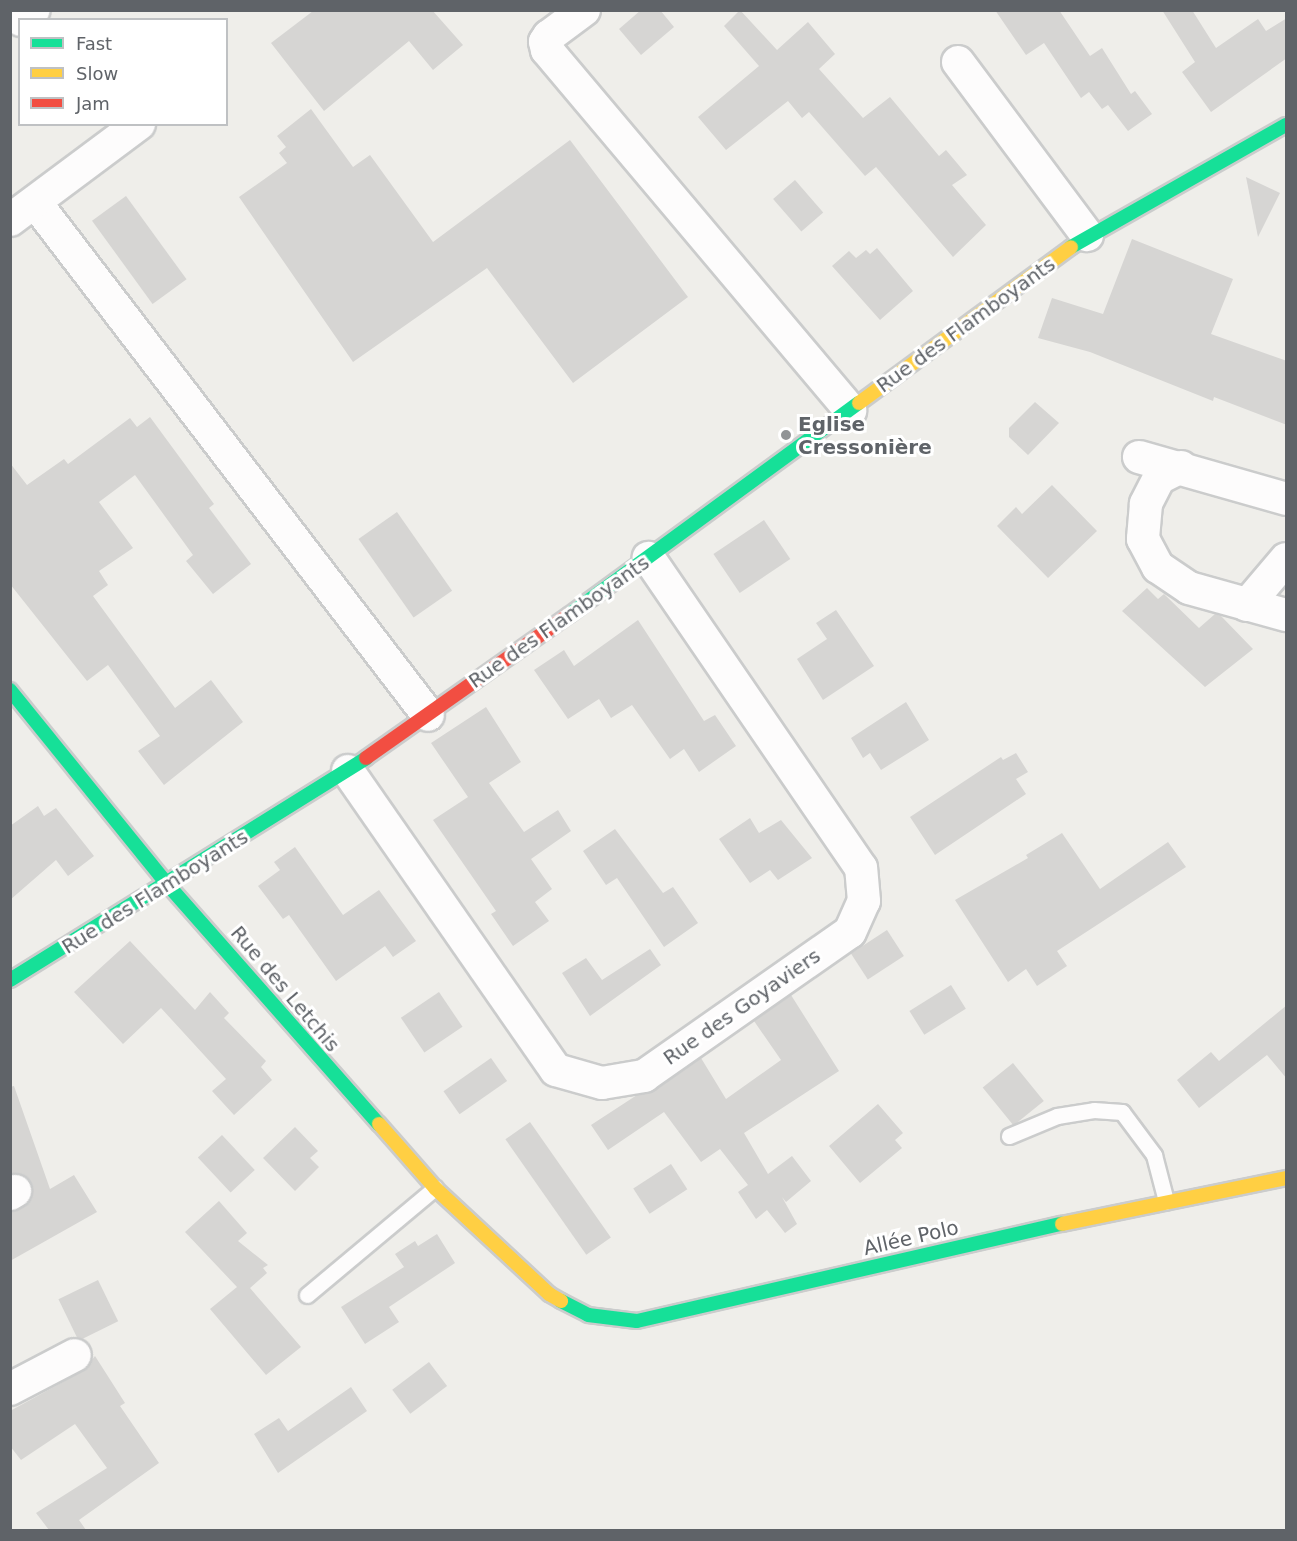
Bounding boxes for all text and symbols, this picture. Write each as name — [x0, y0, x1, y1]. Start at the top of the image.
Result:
legend — [18, 18, 228, 126]
text: Fast — [76, 33, 112, 54]
text: Slow — [76, 63, 118, 84]
text: Jam — [76, 93, 110, 114]
street label: Rue des Flamboyants — [872, 252, 1060, 398]
place label: Eglise Cressonière — [798, 412, 932, 459]
marker: Eglise Cressonière — [779, 428, 793, 442]
street label: Rue des Flamboyants — [464, 551, 654, 693]
street label: Rue des Flamboyants — [58, 825, 252, 959]
street label: Rue des Letchis — [225, 921, 345, 1057]
street label: Rue des Goyaviers — [659, 944, 825, 1070]
street label: Allée Polo — [861, 1215, 961, 1261]

